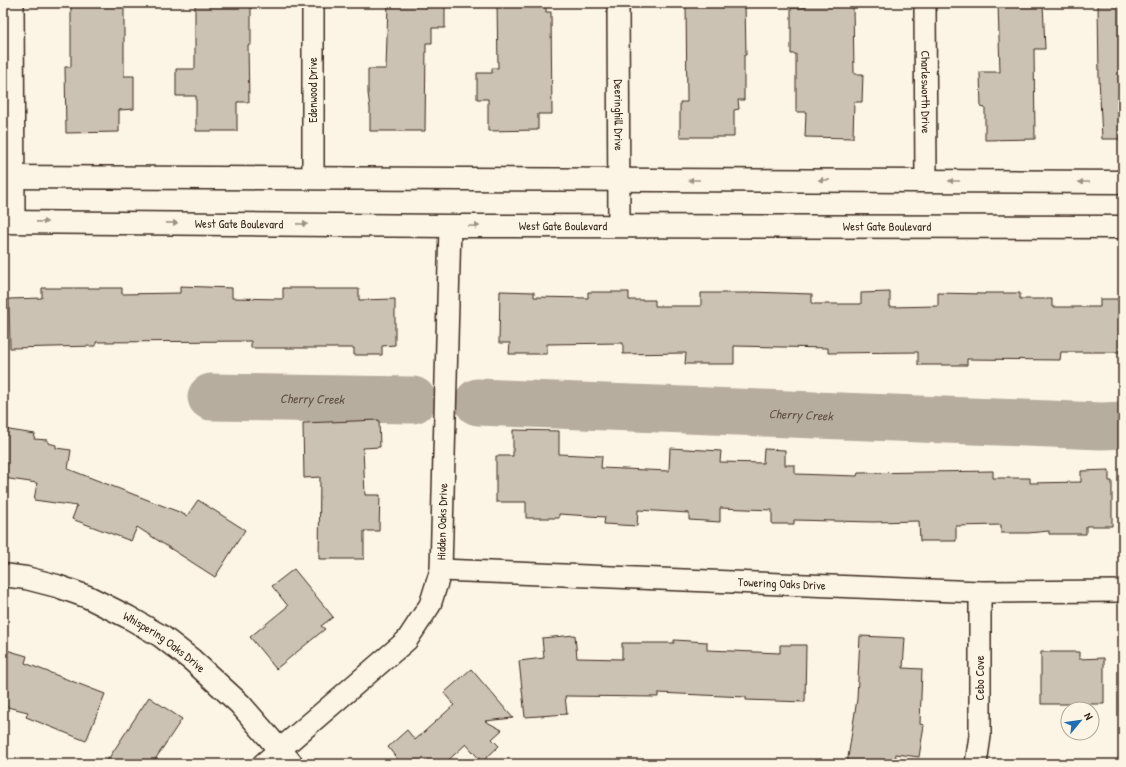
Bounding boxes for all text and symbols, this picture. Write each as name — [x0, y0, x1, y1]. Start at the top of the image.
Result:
street label: Charlesworth Drive — [917, 50, 935, 134]
street label: Edenwood Drive — [304, 57, 321, 123]
street label: Deeringhill Drive — [610, 79, 628, 151]
one-way arrow — [687, 177, 700, 183]
one-way arrow — [817, 177, 830, 183]
one-way arrow — [947, 178, 960, 184]
one-way arrow — [1077, 179, 1090, 185]
street label: West Gate Boulevard — [195, 215, 284, 233]
street label: West Gate Boulevard — [519, 217, 608, 234]
street label: West Gate Boulevard — [843, 218, 932, 235]
one-way arrow — [36, 219, 49, 225]
one-way arrow — [166, 220, 179, 226]
one-way arrow — [296, 221, 309, 227]
one-way arrow — [468, 223, 481, 229]
water label: Cherry Creek — [280, 389, 346, 408]
water label: Cherry Creek — [768, 404, 835, 425]
street label: Hidden Oaks Drive — [432, 483, 451, 560]
street label: Towering Oaks Drive — [737, 573, 826, 594]
street label: Whispering Oaks Drive — [121, 607, 210, 676]
street label: Cebo Cove — [971, 655, 988, 700]
north arrow — [1060, 701, 1100, 741]
text: N — [1081, 710, 1096, 722]

